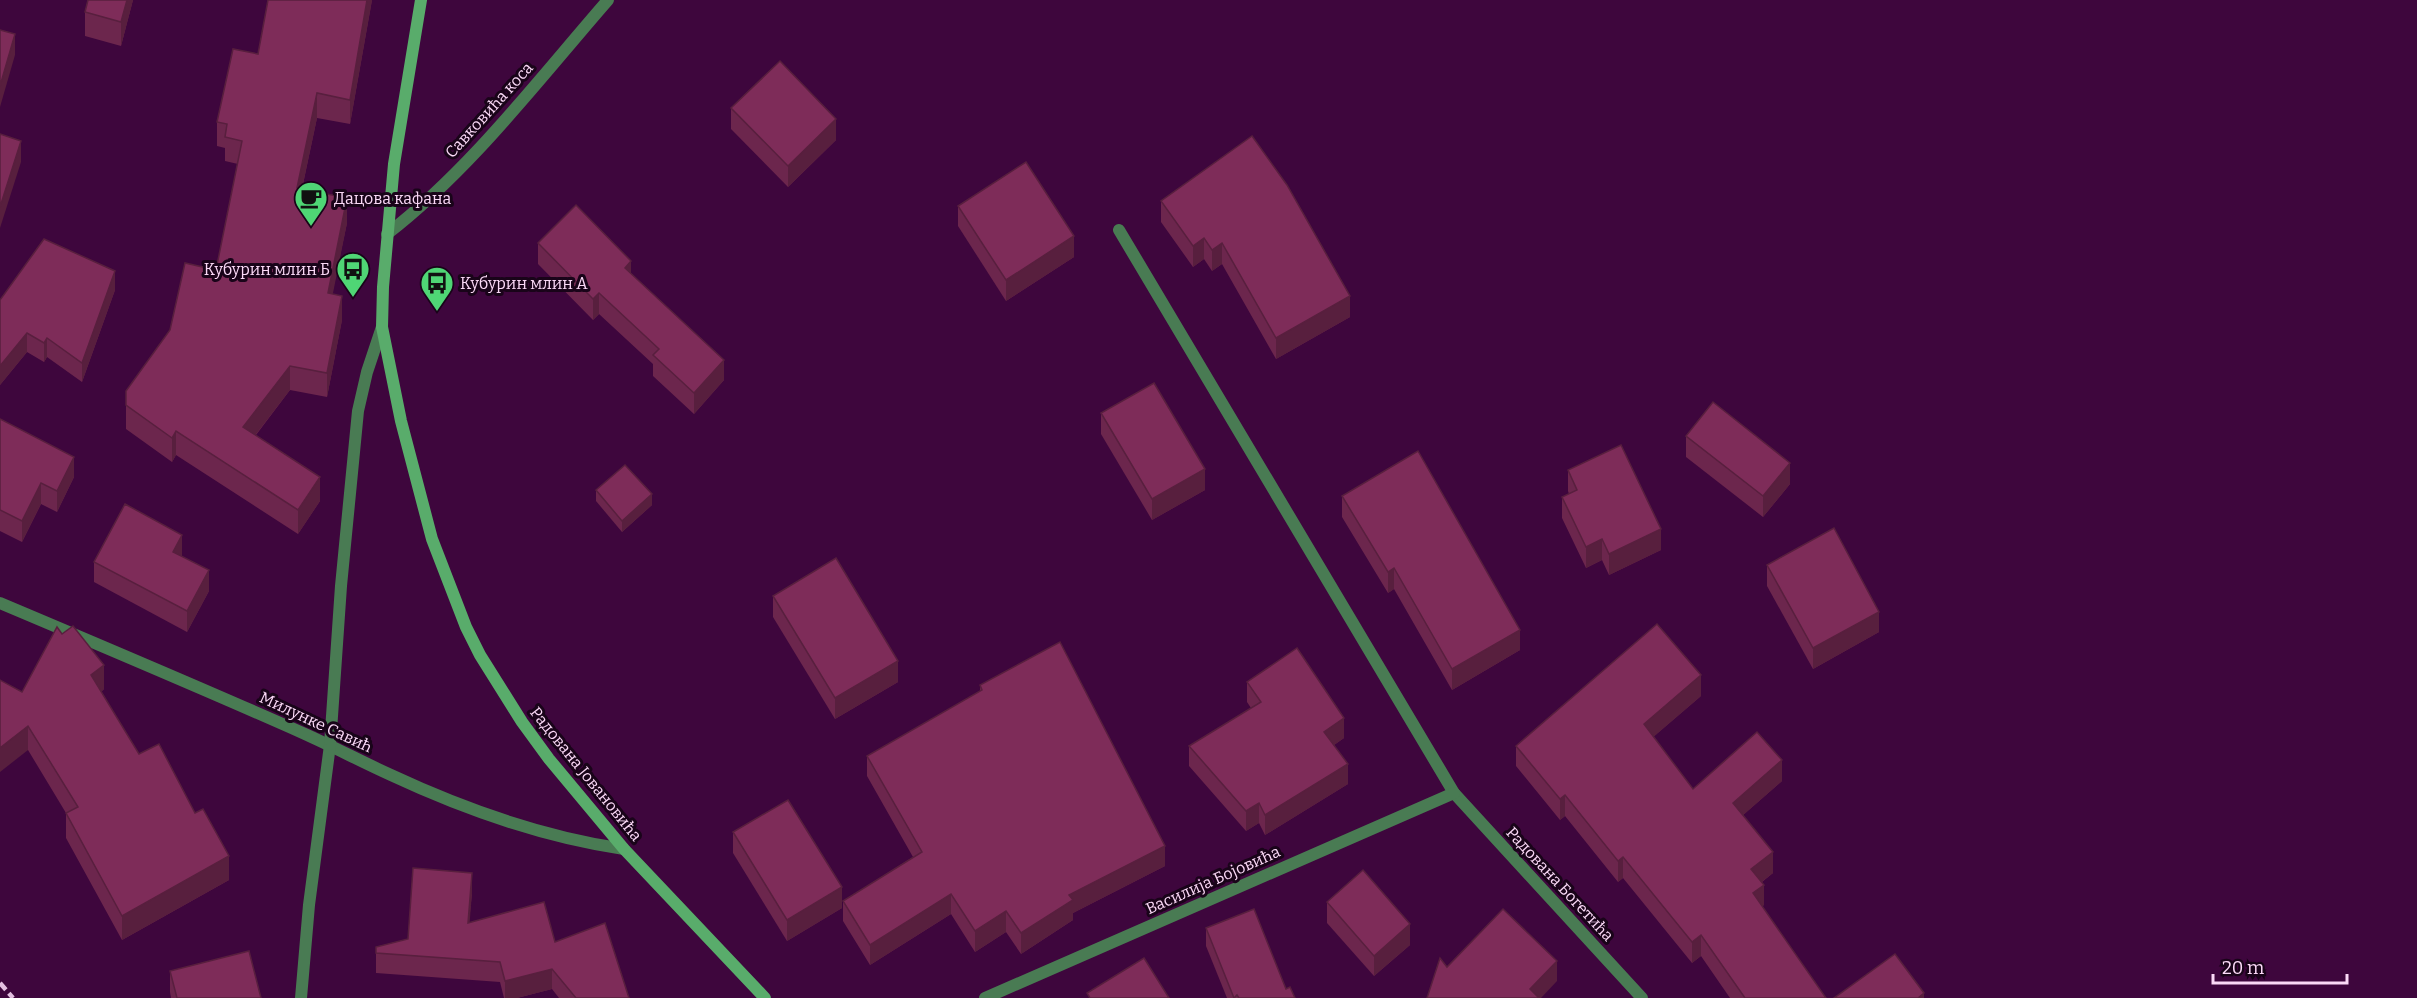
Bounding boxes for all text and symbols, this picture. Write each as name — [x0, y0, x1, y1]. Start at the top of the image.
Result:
street label: Савковића коса — [441, 58, 537, 162]
cafe icon: Дацова кафана — [293, 180, 329, 227]
place label: Дацова кафана — [334, 189, 452, 208]
bus stop icon: Кубурин млин Б — [335, 251, 371, 298]
place label: Кубурин млин Б — [204, 260, 330, 279]
bus stop icon: Кубурин млин А — [419, 265, 455, 312]
place label: Кубурин млин А — [460, 274, 588, 293]
street label: Милунке Савић — [257, 688, 375, 756]
street label: Радована Јовановића — [526, 703, 646, 845]
street label: Радована Богетића — [1502, 823, 1618, 945]
street label: Василија Бојовића — [1143, 842, 1283, 918]
scale bar — [2213, 947, 2346, 985]
text: 20 m — [2222, 957, 2264, 979]

